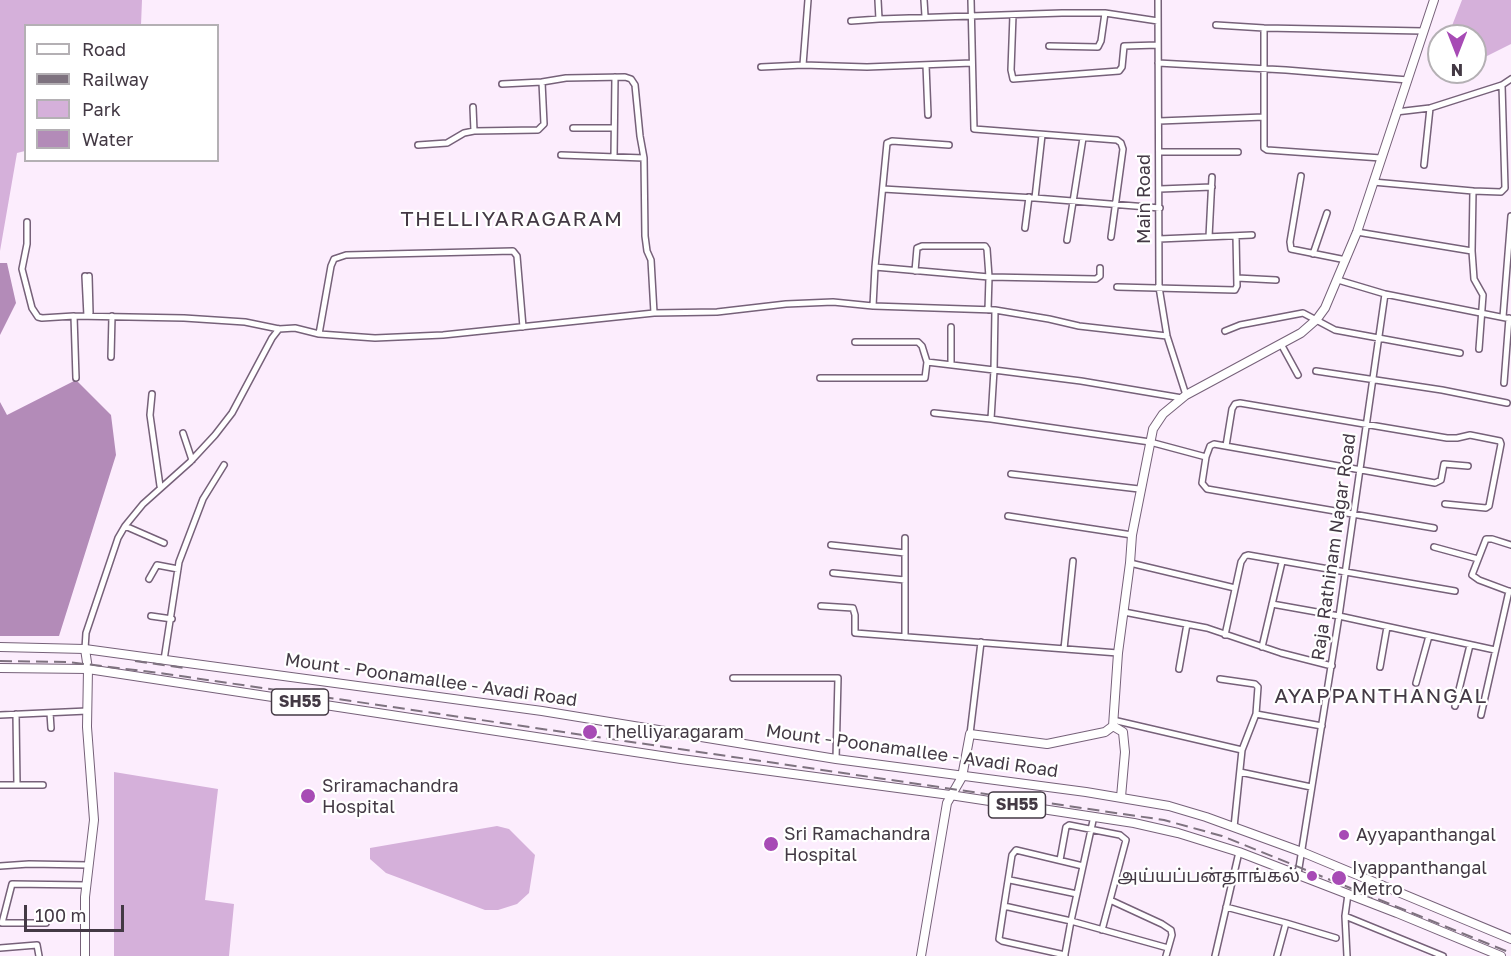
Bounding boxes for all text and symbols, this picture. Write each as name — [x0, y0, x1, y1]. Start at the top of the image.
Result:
legend — [24, 24, 219, 162]
north arrow — [1427, 24, 1487, 84]
text: Road — [82, 38, 126, 60]
text: N — [1451, 60, 1463, 80]
text: Railway — [82, 68, 149, 90]
text: Park — [82, 98, 121, 120]
text: Water — [82, 128, 133, 150]
street label: Main Road — [1133, 154, 1155, 244]
district label: THELLIYARAGARAM — [400, 206, 624, 232]
street label: Raja Rathinam Nagar Road — [1307, 432, 1361, 662]
street label: Mount - Poonamallee - Avadi Road — [283, 649, 579, 711]
district label: AYAPPANTHANGAL — [1274, 683, 1488, 709]
road number: SH55 — [272, 689, 328, 715]
street label: Mount - Poonamallee - Avadi Road — [764, 720, 1060, 782]
place label: Thelliyaragaram — [604, 721, 744, 743]
marker: Thelliyaragaram — [581, 723, 599, 741]
place label: Sriramachandra Hospital — [322, 775, 459, 818]
marker: Sriramachandra Hospital — [299, 787, 317, 805]
road number: SH55 — [988, 792, 1046, 818]
place label: Sri Ramachandra Hospital — [784, 823, 930, 866]
place label: Ayyapanthangal — [1356, 824, 1496, 846]
marker: Ayyapanthangal — [1337, 828, 1351, 842]
marker: Sri Ramachandra Hospital — [762, 835, 780, 853]
place label: Iyappanthangal Metro — [1352, 857, 1487, 900]
place label: அய்யப்பன்தாங்கல் — [1117, 865, 1300, 887]
marker: அய்யப்பன்தாங்கல் — [1305, 869, 1319, 883]
marker: Iyappanthangal Metro — [1330, 869, 1348, 887]
scale bar — [27, 893, 128, 931]
text: 100 m — [35, 904, 86, 926]

